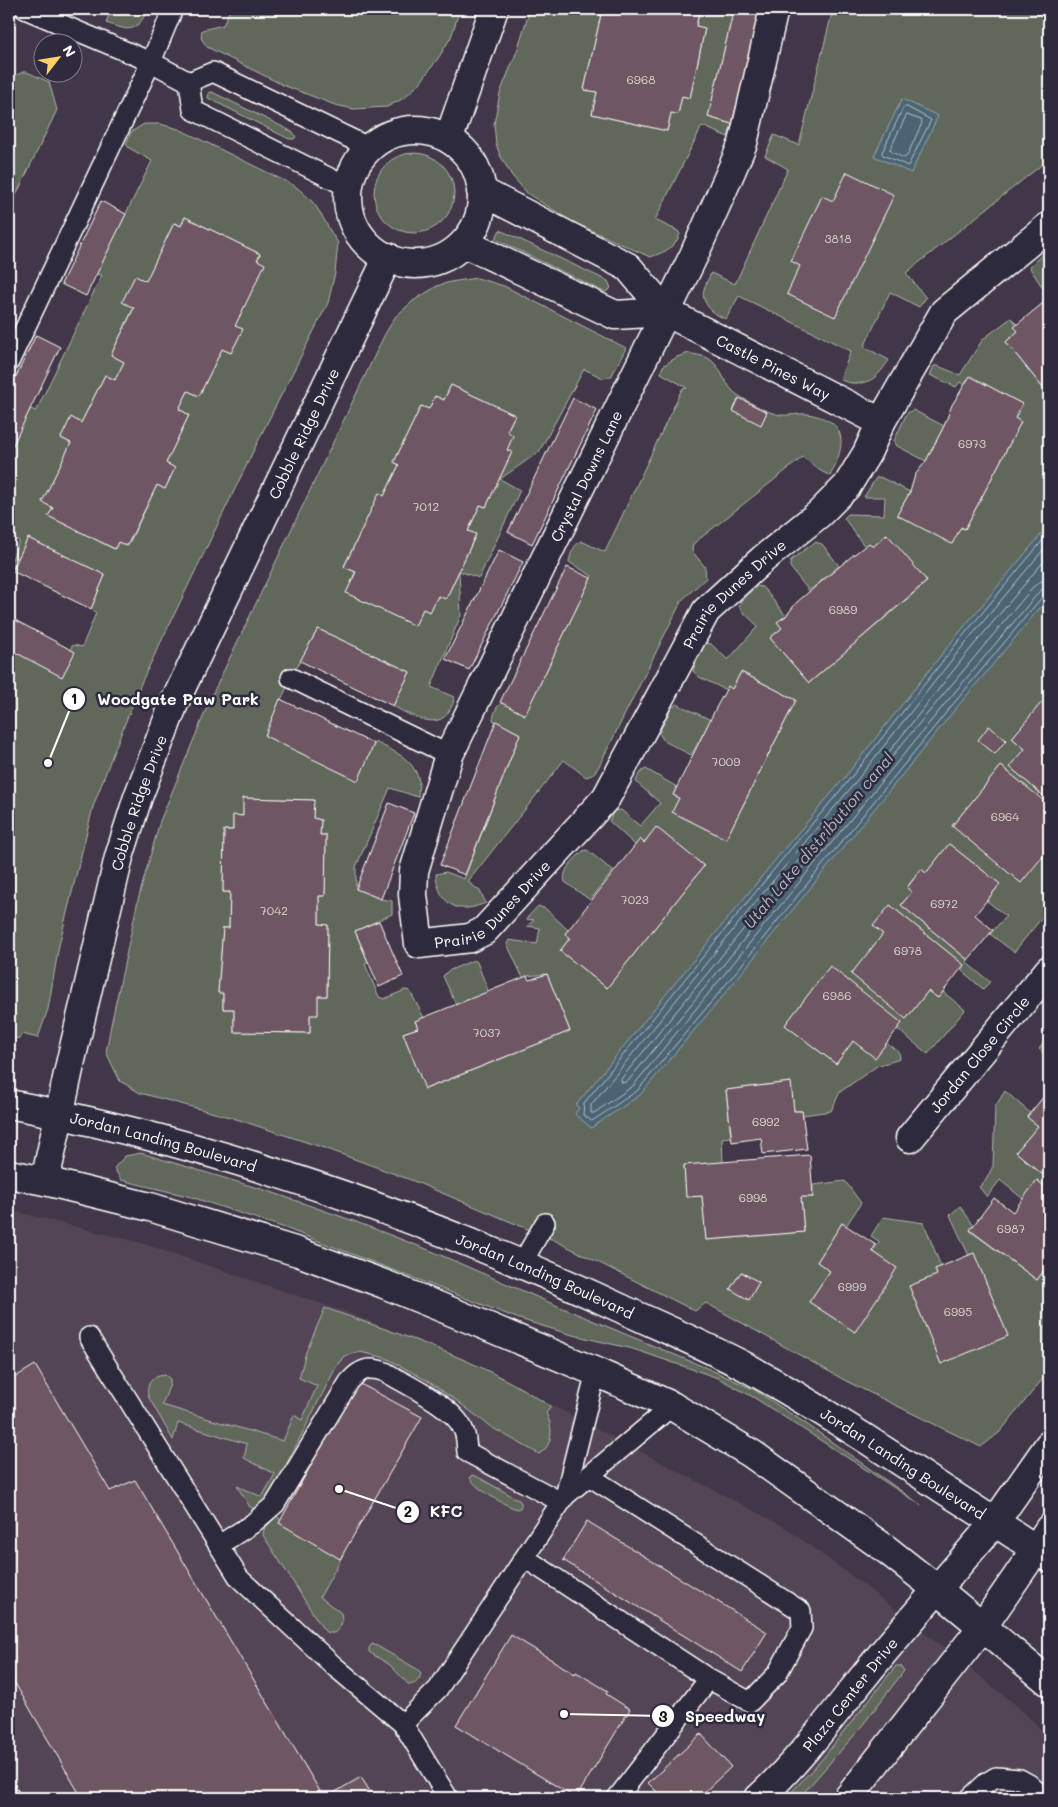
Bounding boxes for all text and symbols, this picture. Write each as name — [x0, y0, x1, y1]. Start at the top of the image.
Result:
north arrow — [32, 32, 82, 82]
text: N — [59, 42, 80, 61]
house number: 6968 — [627, 71, 655, 87]
house number: 3818 — [825, 230, 851, 246]
street label: Castle Pines Way — [713, 329, 834, 405]
street label: Cobble Ridge Drive — [263, 365, 343, 502]
street label: Crystal Downs Lane — [545, 407, 627, 545]
house number: 6973 — [958, 435, 986, 451]
house number: 7012 — [413, 498, 439, 514]
street label: Prairie Dunes Drive — [678, 535, 790, 652]
house number: 6989 — [829, 601, 857, 617]
callout: Woodgate Paw Park — [62, 684, 268, 715]
text: 1 — [71, 688, 77, 708]
text: Woodgate Paw Park — [97, 688, 259, 709]
street label: Cobble Ridge Drive — [106, 732, 171, 873]
water label: Utah Lake distribution canal — [738, 748, 898, 932]
house number: 7009 — [712, 753, 740, 769]
house number: 6964 — [991, 808, 1019, 824]
street label: Prairie Dunes Drive — [433, 856, 554, 952]
house number: 7023 — [621, 891, 649, 907]
house number: 6972 — [930, 895, 958, 911]
house number: 7042 — [260, 902, 288, 918]
house number: 6978 — [894, 942, 922, 958]
house number: 6986 — [823, 987, 851, 1003]
street label: Jordan Close Circle — [925, 991, 1034, 1117]
house number: 7037 — [473, 1024, 501, 1040]
street label: Jordan Landing Boulevard — [68, 1107, 259, 1176]
house number: 6992 — [752, 1113, 780, 1129]
house number: 6998 — [739, 1189, 767, 1205]
house number: 6987 — [997, 1220, 1025, 1236]
street label: Jordan Landing Boulevard — [453, 1228, 637, 1323]
house number: 6999 — [838, 1278, 866, 1294]
house number: 6995 — [944, 1303, 972, 1319]
street label: Jordan Landing Boulevard — [817, 1403, 989, 1524]
callout: KFC — [395, 1496, 473, 1527]
text: KFC — [430, 1500, 462, 1521]
text: 2 — [404, 1501, 412, 1521]
street label: Plaza Center Drive — [798, 1633, 902, 1756]
callout: Speedway — [650, 1701, 775, 1732]
text: Speedway — [685, 1705, 765, 1726]
text: 3 — [658, 1706, 668, 1726]

